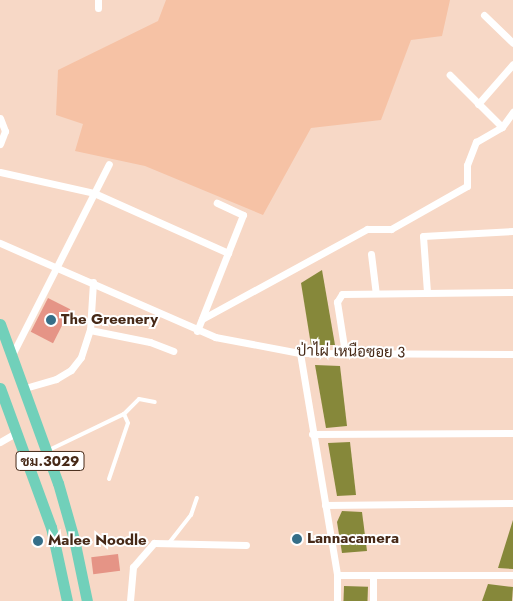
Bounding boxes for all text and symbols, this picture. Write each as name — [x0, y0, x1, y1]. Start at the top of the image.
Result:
place label: The Greenery — [61, 311, 158, 329]
marker: The Greenery — [45, 314, 57, 326]
street label: ป่าไผ่ เหนือซอย 3 — [297, 342, 405, 362]
road number: ชม.3029 — [15, 450, 85, 472]
place label: Lannacamera — [307, 530, 399, 548]
place label: Malee Noodle — [48, 532, 147, 550]
marker: Lannacamera — [291, 533, 303, 545]
marker: Malee Noodle — [32, 535, 44, 547]

